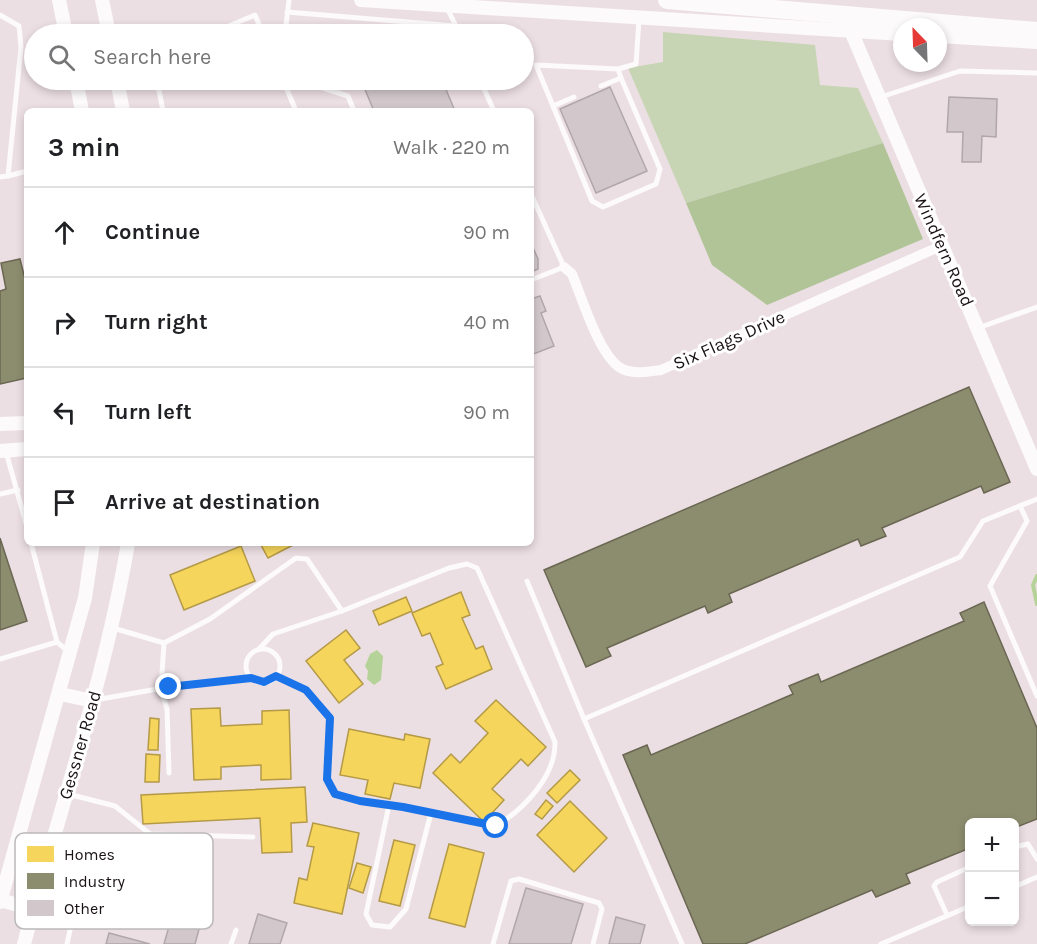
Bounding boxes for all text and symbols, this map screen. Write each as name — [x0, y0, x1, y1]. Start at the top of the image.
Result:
north arrow — [893, 18, 947, 72]
search box — [24, 24, 534, 90]
icon: search — [45, 41, 78, 74]
text: Search here — [93, 44, 211, 70]
text: 3 min — [48, 132, 120, 163]
text: Walk · 220 m — [393, 136, 510, 159]
street label: Windfern Road — [909, 190, 979, 310]
icon: ahead — [48, 216, 81, 249]
text: Continue — [105, 219, 200, 245]
text: 90 m — [463, 221, 510, 244]
icon: right — [48, 306, 81, 339]
street label: Six Flags Drive — [670, 306, 788, 374]
text: Turn right — [105, 309, 208, 335]
text: 40 m — [464, 311, 510, 334]
icon: left — [48, 396, 81, 429]
text: Turn left — [105, 399, 192, 425]
text: 90 m — [463, 401, 510, 424]
icon: arrive — [48, 486, 81, 519]
text: Arrive at destination — [105, 489, 320, 515]
route end — [155, 673, 181, 699]
street label: Gessner Road — [54, 688, 106, 802]
route start — [482, 812, 508, 838]
map controls — [965, 818, 1019, 926]
button: + — [965, 818, 1019, 872]
legend — [15, 833, 213, 929]
text: Homes — [64, 845, 115, 864]
text: Industry — [64, 872, 126, 891]
button: − — [965, 872, 1019, 926]
text: Other — [64, 899, 104, 918]

